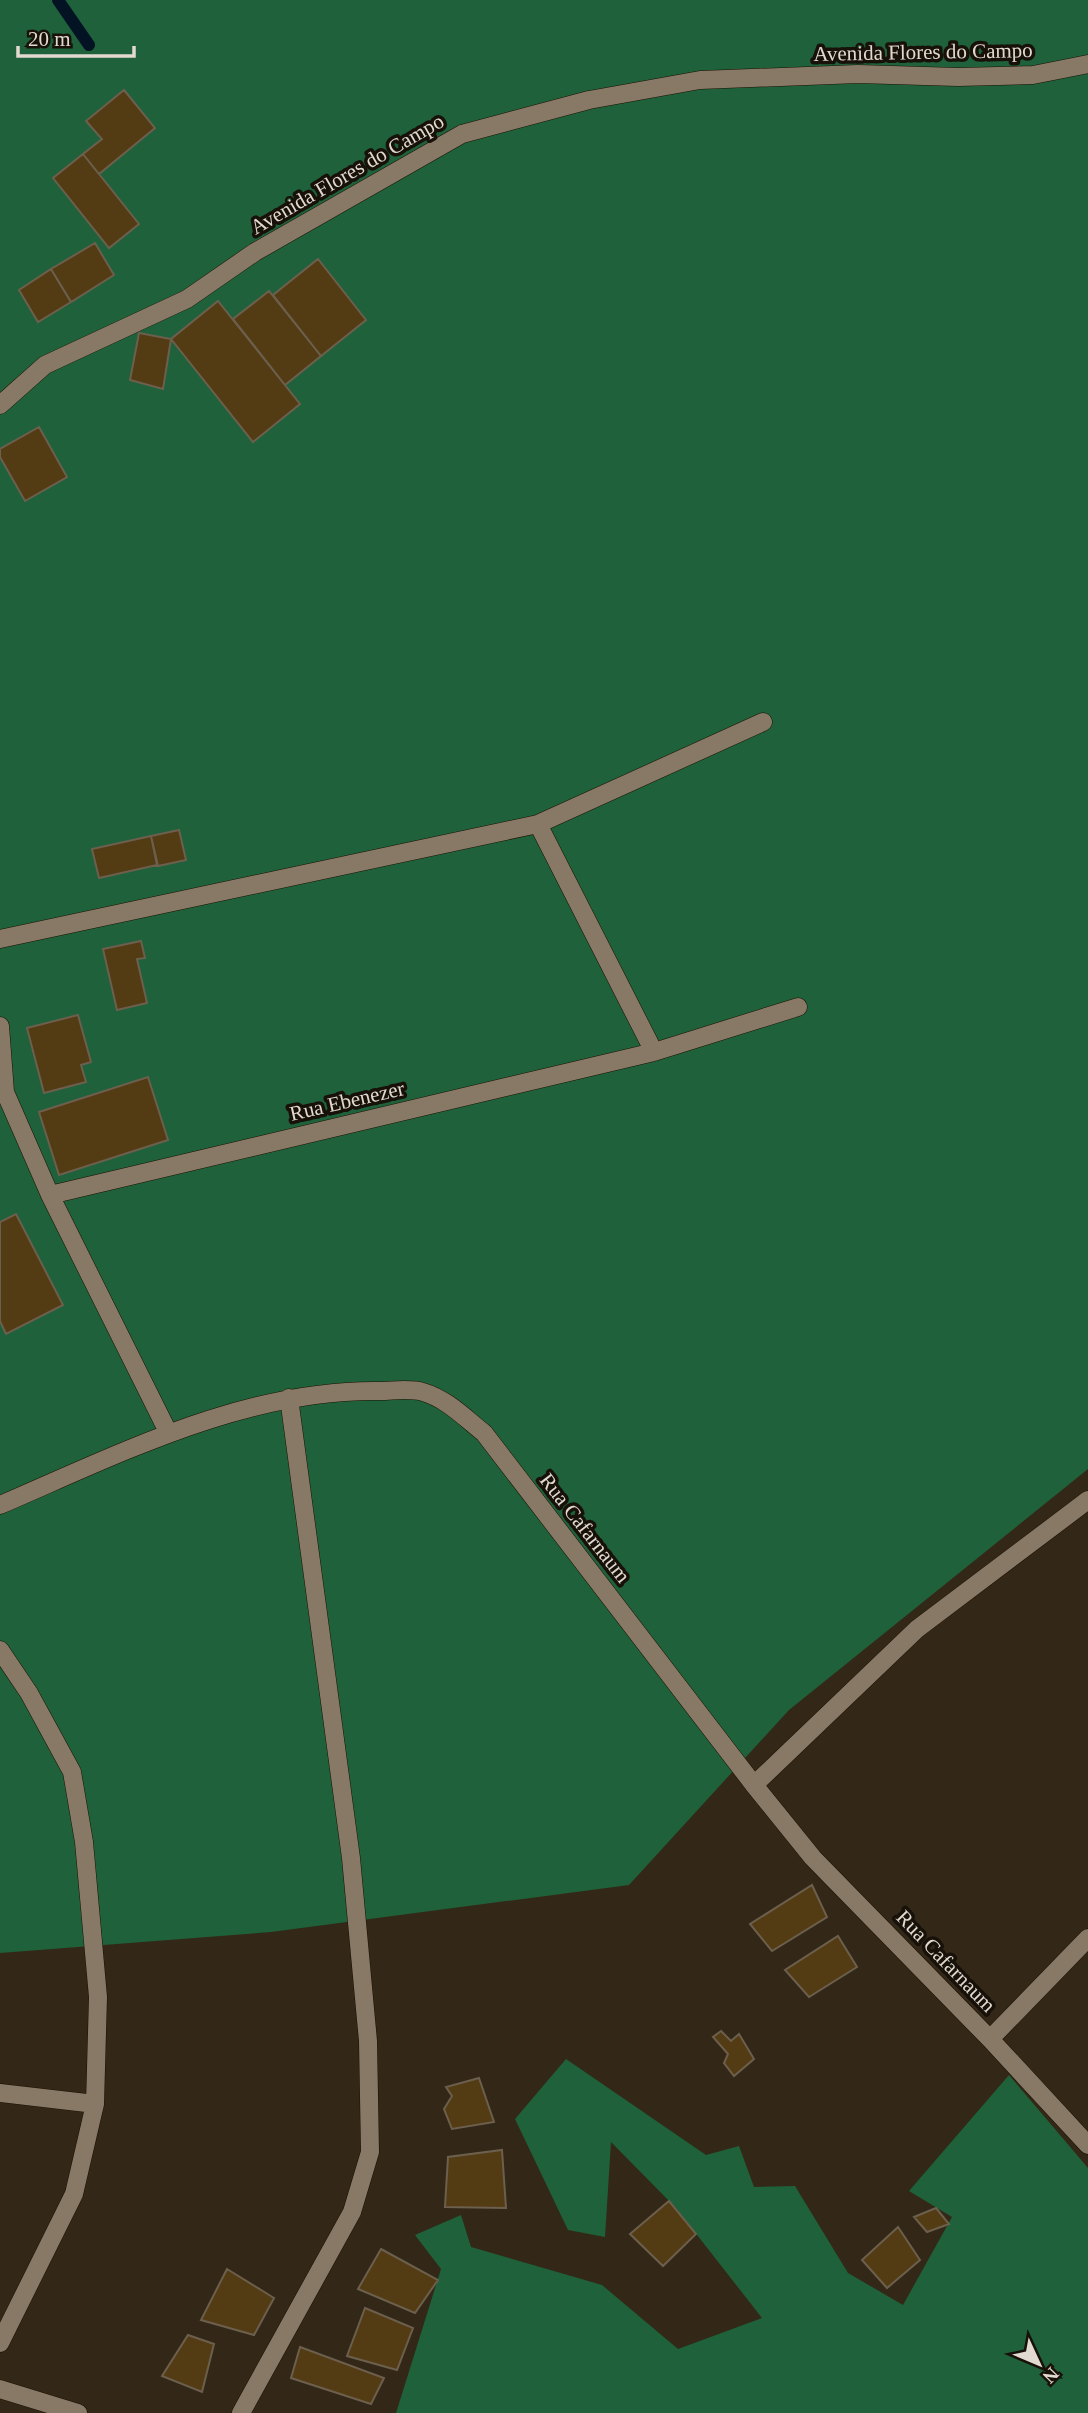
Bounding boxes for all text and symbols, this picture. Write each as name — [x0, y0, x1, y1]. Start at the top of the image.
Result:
scale bar — [18, 14, 133, 58]
text: 20 m — [28, 27, 71, 51]
street label: Avenida Flores do Campo — [813, 38, 1033, 66]
street label: Avenida Flores do Campo — [246, 109, 448, 239]
street label: Rua Ebenezer — [287, 1076, 407, 1126]
street label: Rua Cafarnaum — [535, 1468, 635, 1588]
street label: Rua Cafarnaum — [891, 1905, 1001, 2017]
north arrow — [1004, 2329, 1074, 2399]
text: N — [1038, 2363, 1063, 2388]

